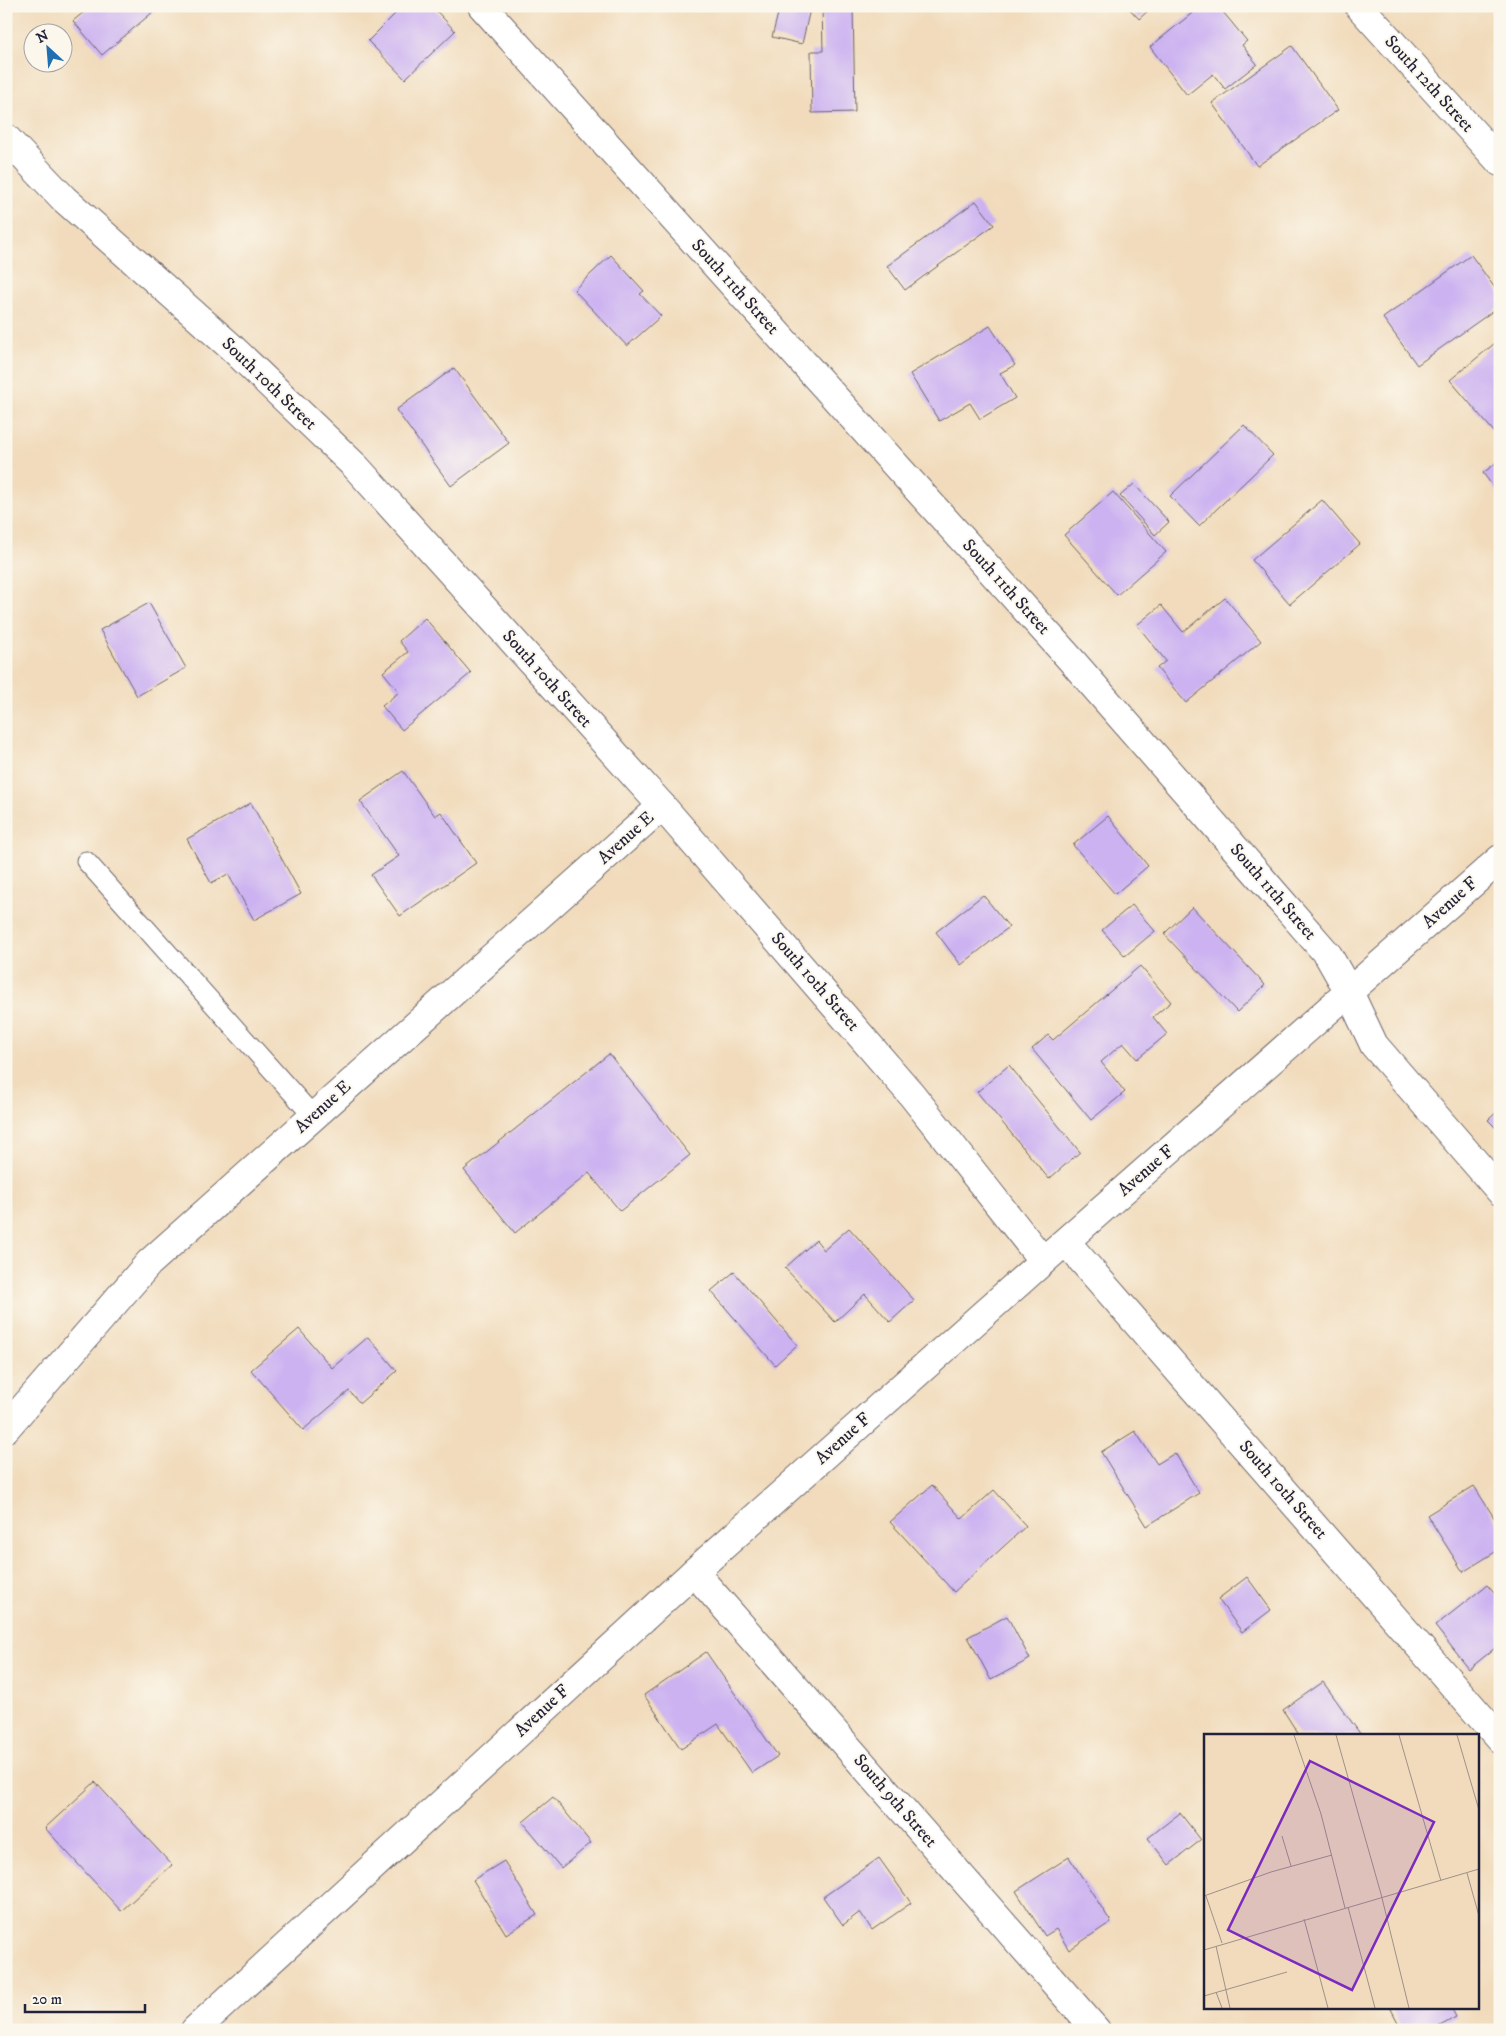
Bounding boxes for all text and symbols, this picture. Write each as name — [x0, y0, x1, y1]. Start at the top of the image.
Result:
north arrow — [22, 22, 72, 72]
text: N — [34, 26, 52, 48]
street label: South 12th Street — [1380, 31, 1478, 137]
street label: South 11th Street — [686, 235, 784, 339]
street label: South 10th Street — [217, 333, 321, 435]
street label: South 11th Street — [957, 535, 1055, 639]
street label: South 10th Street — [497, 626, 597, 733]
street label: Avenue E — [593, 807, 659, 869]
street label: South 11th Street — [1225, 839, 1321, 945]
street label: Avenue F — [1418, 872, 1482, 934]
street label: South 10th Street — [766, 928, 864, 1036]
street label: Avenue E — [290, 1076, 356, 1138]
street label: Avenue F — [1114, 1141, 1178, 1201]
street label: Avenue F — [811, 1408, 875, 1470]
street label: South 10th Street — [1234, 1436, 1332, 1544]
street label: Avenue F — [510, 1680, 574, 1742]
inset map — [1204, 1734, 1478, 2008]
street label: South 9th Street — [848, 1750, 942, 1852]
scale bar — [25, 1981, 145, 2013]
text: 20 m — [32, 1990, 62, 2009]

